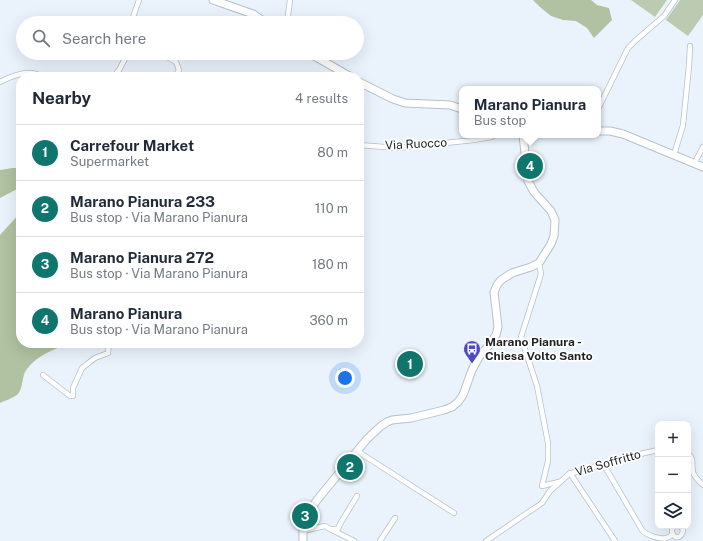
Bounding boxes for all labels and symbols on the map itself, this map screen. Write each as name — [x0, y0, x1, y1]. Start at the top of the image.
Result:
street label: Via Ruocco — [385, 135, 448, 153]
pin: 4 — [517, 151, 543, 181]
place label: Marano Pianura - Chiesa Volto Santo — [485, 335, 593, 363]
bus stop icon: Marano Pianura - Chiesa Volto Santo — [462, 339, 482, 364]
pin: 1 — [397, 349, 423, 379]
your location — [335, 368, 355, 388]
street label: Via Soffritto — [574, 447, 643, 479]
pin: 2 — [337, 452, 363, 482]
pin: 3 — [292, 501, 318, 531]

